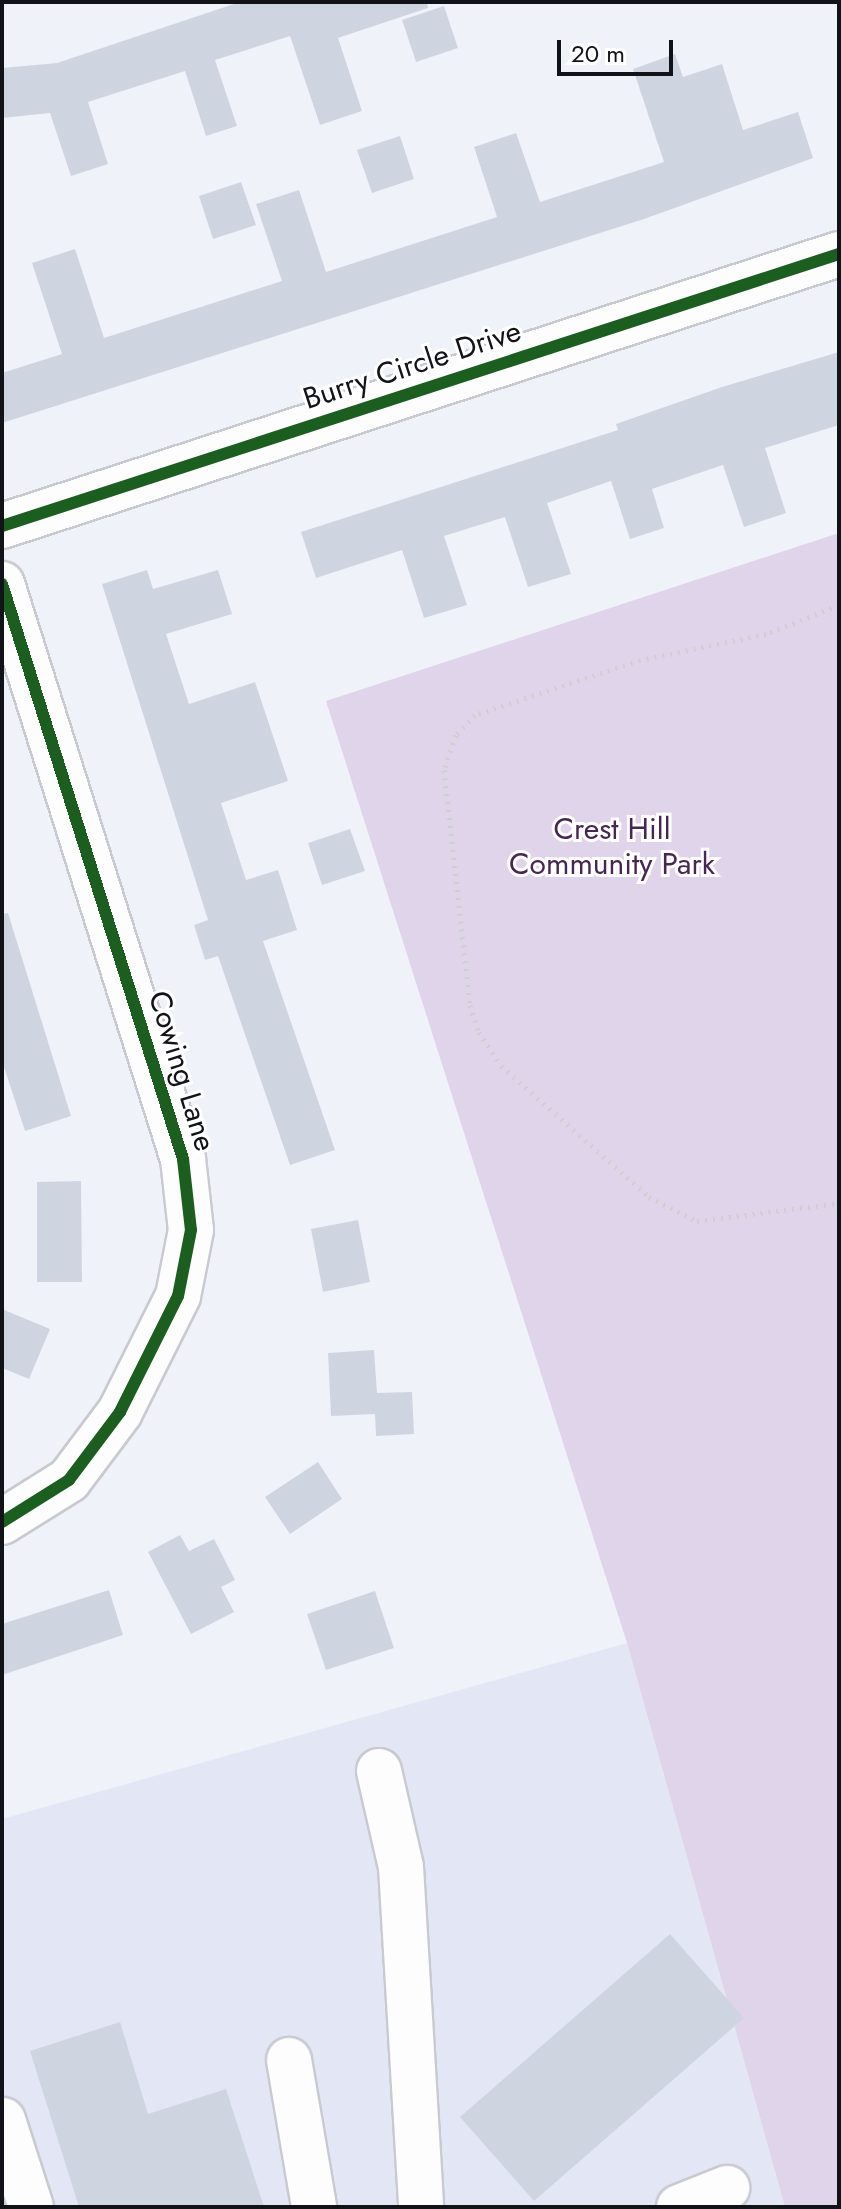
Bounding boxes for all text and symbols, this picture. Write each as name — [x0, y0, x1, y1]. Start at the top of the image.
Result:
scale bar — [561, 24, 677, 74]
text: 20 m — [571, 36, 625, 71]
street label: Burry Circle Drive — [299, 313, 525, 417]
park label: Crest Hill Community Park — [509, 811, 715, 882]
street label: Cowing Lane — [141, 987, 223, 1155]

